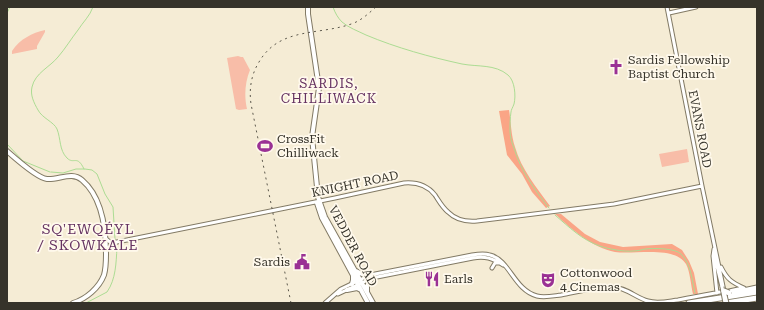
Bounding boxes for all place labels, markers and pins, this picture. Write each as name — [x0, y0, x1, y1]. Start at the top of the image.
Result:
place label: Sardis Fellowship Baptist Church — [628, 53, 730, 81]
church icon: Sardis Fellowship Baptist Church — [607, 58, 625, 76]
place label: CrossFit Chilliwack — [277, 132, 339, 160]
sports icon: CrossFit Chilliwack — [256, 137, 274, 155]
public building icon: Sardis — [293, 253, 311, 271]
place label: Sardis — [254, 255, 290, 269]
place label: Cottonwood 4 Cinemas — [560, 266, 632, 294]
restaurant icon: Earls — [423, 270, 441, 288]
theatre icon: Cottonwood 4 Cinemas — [539, 271, 557, 289]
place label: Earls — [444, 272, 473, 286]

